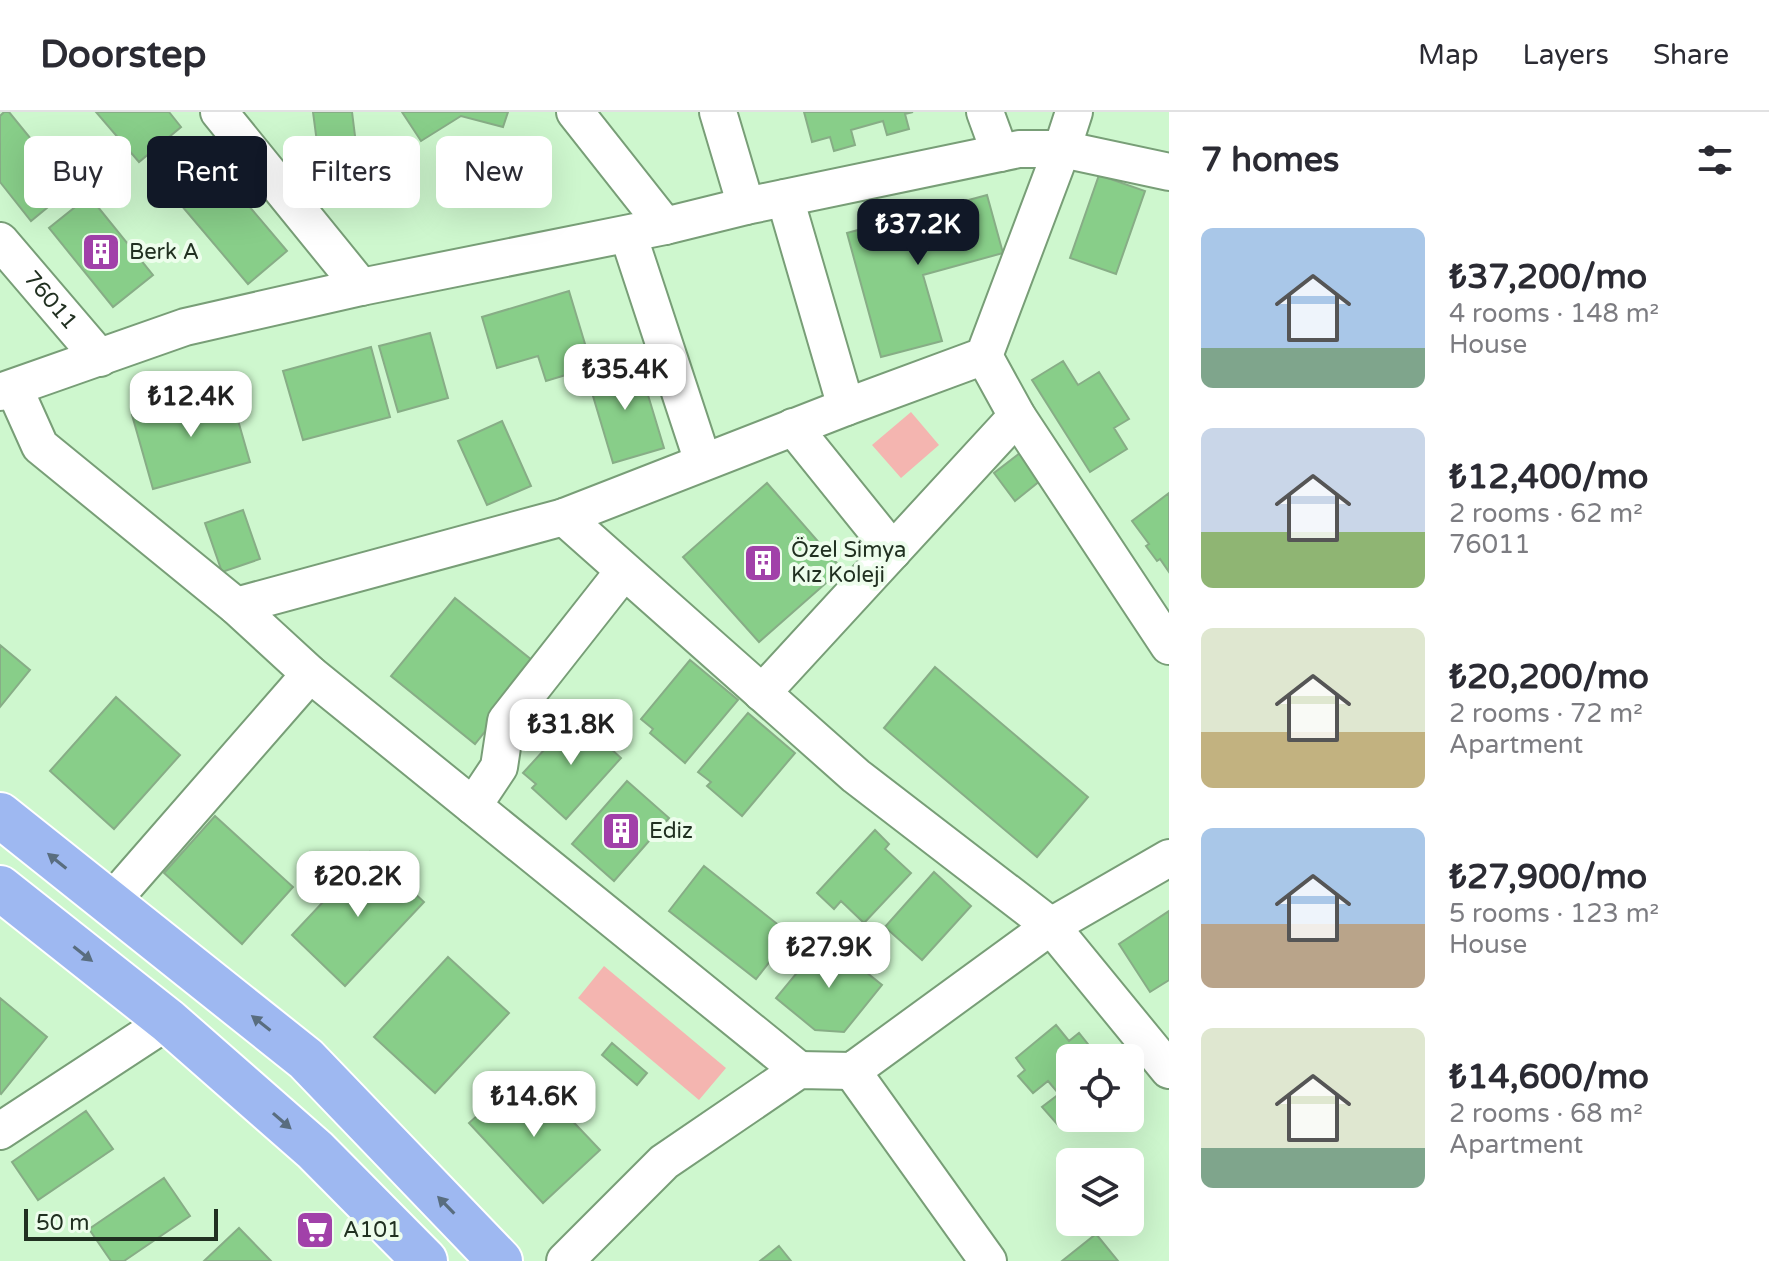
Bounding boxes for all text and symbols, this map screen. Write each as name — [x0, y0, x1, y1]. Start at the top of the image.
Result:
text: Doorstep — [40, 32, 206, 78]
text: Map — [1418, 38, 1479, 72]
text: Layers — [1523, 38, 1609, 72]
text: Share — [1653, 38, 1729, 72]
chip: Buy — [24, 136, 131, 208]
chip: Rent — [147, 136, 267, 208]
chip: Filters — [283, 136, 420, 208]
chip: New — [436, 136, 552, 208]
icon: filters — [1693, 138, 1737, 182]
text: 7 homes — [1201, 140, 1339, 181]
pin: ₺37.2K — [853, 199, 983, 267]
text: ₺37.2K — [875, 209, 961, 240]
building icon: Berk A — [80, 231, 122, 273]
place label: Berk A — [129, 239, 199, 265]
text: ₺37,200/mo — [1449, 257, 1647, 298]
icon: home — [1265, 260, 1361, 356]
street label: 76011 — [18, 266, 83, 335]
text: 4 rooms · 148 m² — [1449, 298, 1659, 329]
text: House — [1449, 329, 1527, 360]
pin: ₺35.4K — [560, 344, 690, 412]
text: ₺35.4K — [582, 354, 668, 385]
pin: ₺12.4K — [126, 371, 256, 439]
text: ₺12.4K — [148, 381, 234, 412]
text: ₺12,400/mo — [1449, 457, 1648, 498]
icon: home — [1265, 460, 1361, 556]
text: 2 rooms · 62 m² — [1449, 498, 1643, 529]
text: 76011 — [1449, 529, 1531, 560]
place label: Özel Simya Kız Koleji — [791, 537, 906, 588]
building icon: Özel Simya Kız Koleji — [742, 542, 784, 584]
text: ₺20,200/mo — [1449, 657, 1649, 698]
icon: home — [1265, 660, 1361, 756]
text: 2 rooms · 72 m² — [1449, 698, 1643, 729]
pin: ₺31.8K — [506, 699, 636, 767]
text: ₺31.8K — [528, 709, 614, 740]
text: Apartment — [1449, 729, 1583, 760]
building icon: Ediz — [600, 810, 642, 852]
place label: Ediz — [649, 818, 693, 844]
pin: ₺20.2K — [293, 851, 423, 919]
one-way arrow — [47, 853, 67, 870]
text: ₺27,900/mo — [1449, 857, 1647, 898]
icon: home — [1265, 860, 1361, 956]
text: ₺20.2K — [315, 861, 401, 892]
text: 5 rooms · 123 m² — [1449, 898, 1659, 929]
pin: ₺27.9K — [764, 922, 894, 990]
text: House — [1449, 929, 1527, 960]
text: ₺27.9K — [786, 932, 872, 963]
one-way arrow — [73, 945, 93, 961]
one-way arrow — [251, 1015, 271, 1032]
map controls — [1056, 1044, 1144, 1236]
button: locate — [1056, 1044, 1144, 1132]
text: ₺14,600/mo — [1449, 1057, 1649, 1098]
icon: home — [1265, 1060, 1361, 1156]
pin: ₺14.6K — [469, 1071, 599, 1139]
text: ₺14.6K — [491, 1081, 577, 1112]
text: 2 rooms · 68 m² — [1449, 1098, 1643, 1129]
one-way arrow — [272, 1112, 292, 1129]
text: Apartment — [1449, 1129, 1583, 1160]
button: layers — [1056, 1148, 1144, 1236]
one-way arrow — [437, 1196, 456, 1215]
scale bar — [24, 1205, 218, 1241]
supermarket icon: A101 — [294, 1209, 336, 1251]
text: 50 m — [36, 1210, 90, 1236]
place label: A101 — [343, 1217, 401, 1243]

